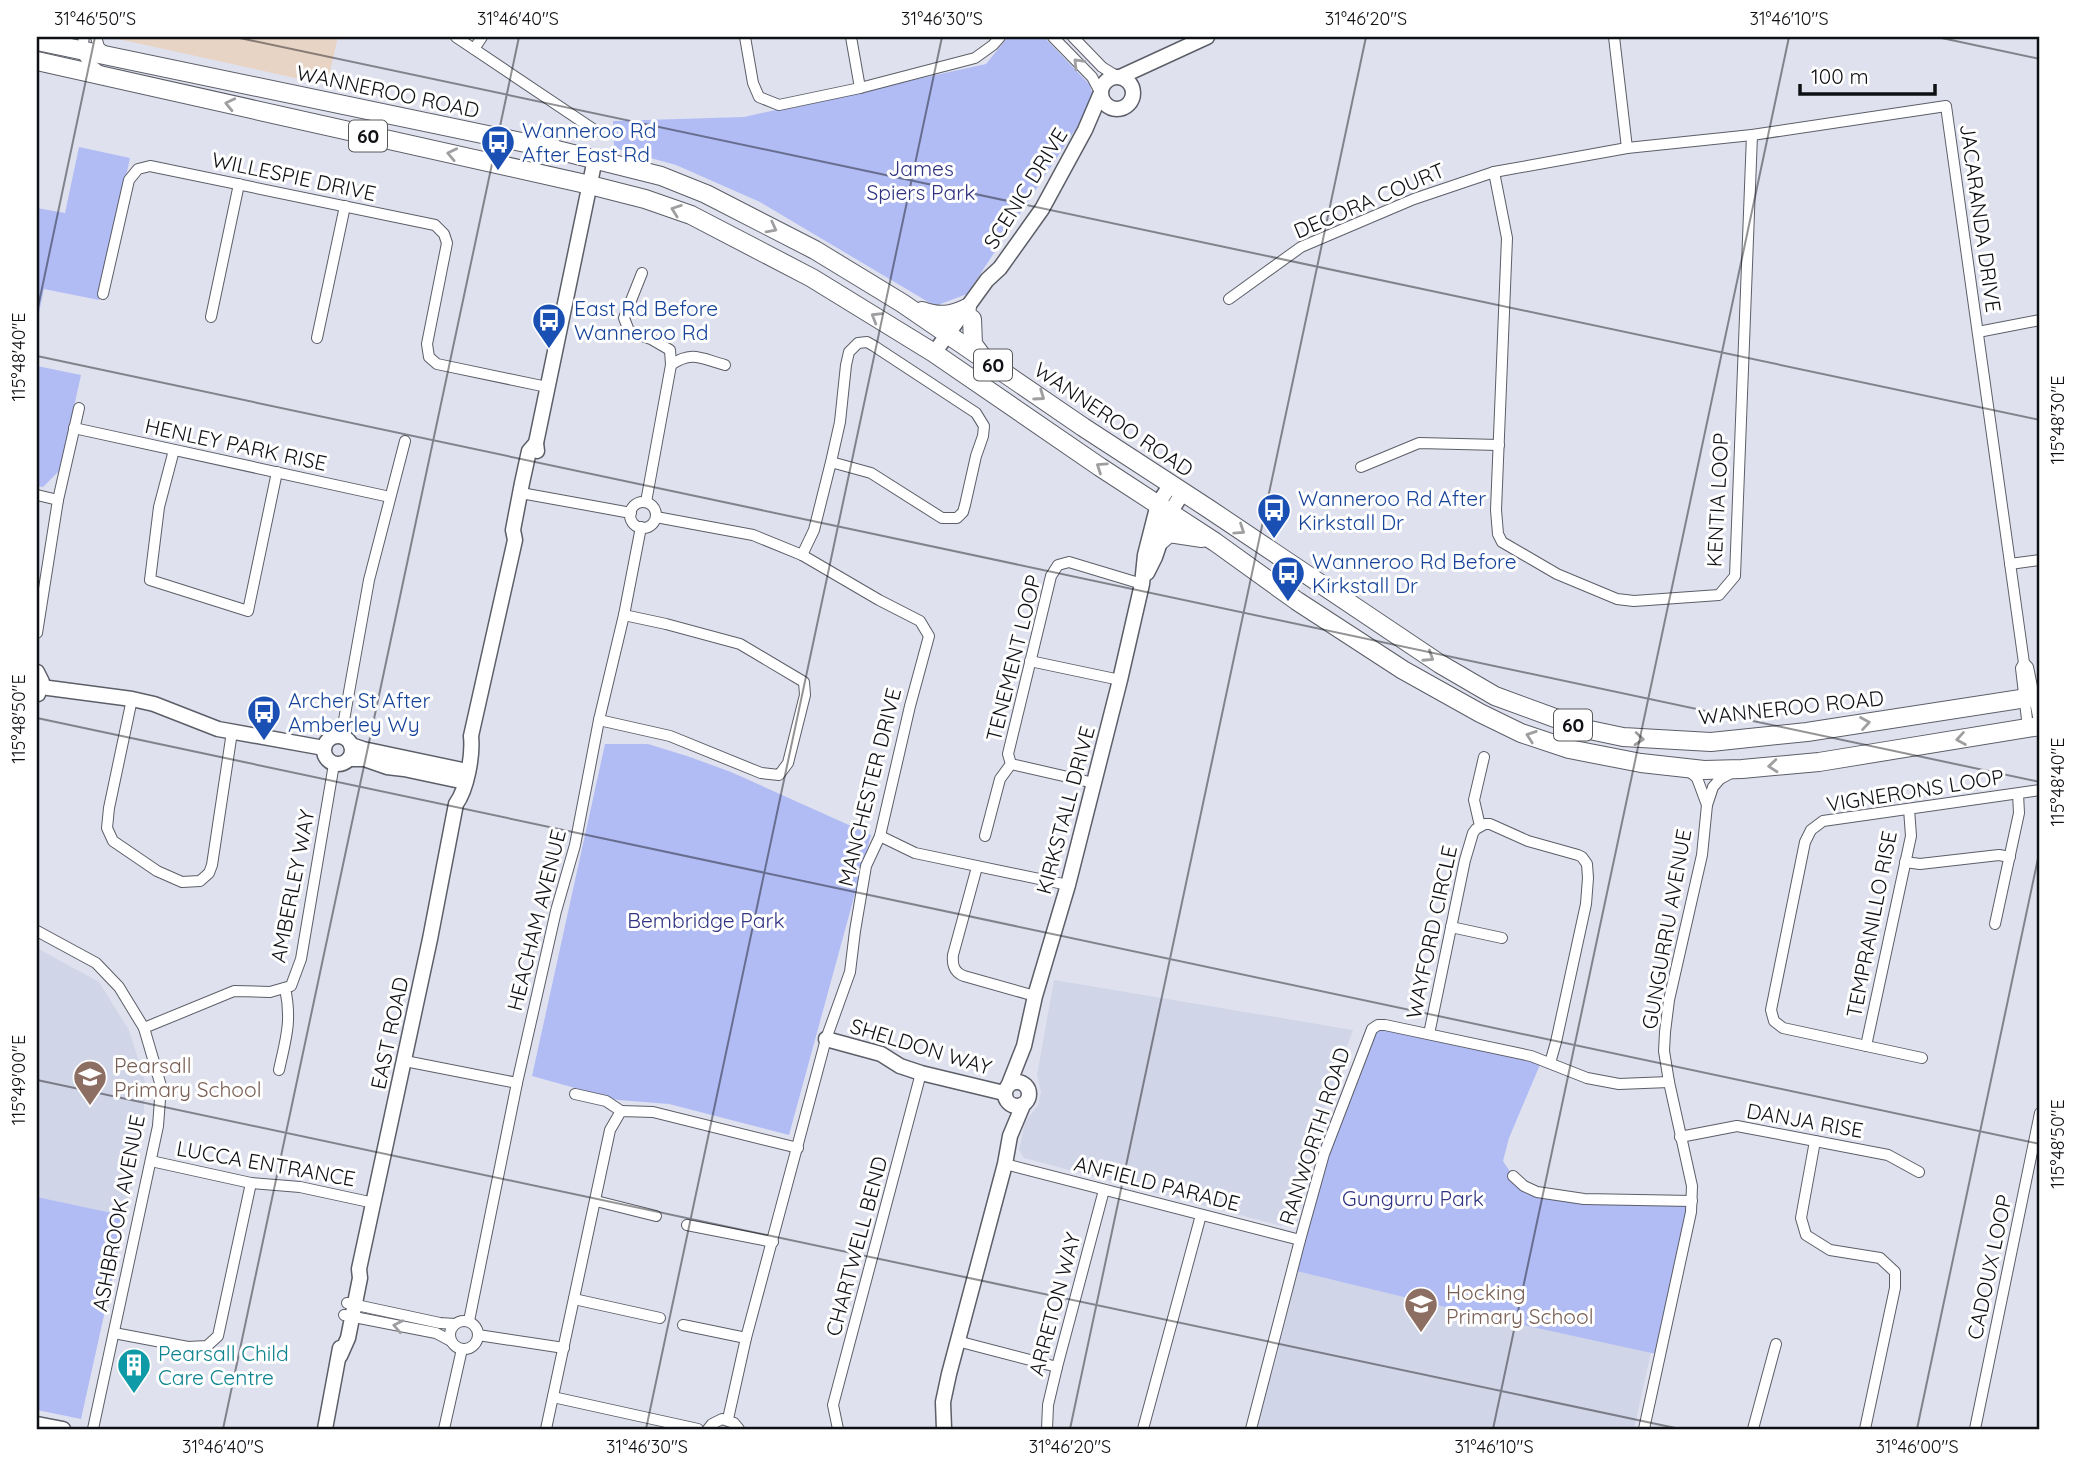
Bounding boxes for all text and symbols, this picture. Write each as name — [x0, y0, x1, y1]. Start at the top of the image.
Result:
text: 31°46'50"S — [54, 7, 136, 30]
text: 31°46'40"S — [477, 7, 559, 30]
text: 31°46'30"S — [901, 7, 983, 30]
text: 31°46'20"S — [1325, 7, 1407, 30]
text: 31°46'10"S — [1749, 7, 1829, 30]
scale bar — [1800, 52, 1935, 96]
one-way arrow — [1074, 58, 1087, 71]
street label: WANNEROO ROAD — [294, 59, 482, 123]
text: 100 m — [1811, 63, 1869, 89]
one-way arrow — [224, 98, 236, 112]
place label: Wanneroo Rd After East Rd — [522, 117, 656, 167]
road number: 60 — [349, 120, 387, 152]
street label: JACARANDA DRIVE — [1955, 122, 2007, 314]
bus stop icon: Wanneroo Rd After East Rd — [479, 123, 517, 172]
street label: SCENIC DRIVE — [977, 123, 1073, 253]
street label: WILLESPIE DRIVE — [209, 146, 379, 206]
one-way arrow — [446, 147, 458, 162]
park label: James Spiers Park — [866, 155, 976, 205]
street label: DECORA COURT — [1290, 156, 1448, 244]
one-way arrow — [670, 204, 682, 218]
one-way arrow — [765, 219, 778, 233]
place label: East Rd Before Wanneroo Rd — [574, 295, 718, 345]
bus stop icon: East Rd Before Wanneroo Rd — [530, 301, 568, 350]
text: 115°48'40"E — [7, 312, 30, 402]
one-way arrow — [870, 312, 883, 325]
road number: 60 — [974, 350, 1012, 380]
street label: WANNEROO ROAD — [1030, 356, 1198, 482]
text: 115°48'30"E — [2046, 375, 2069, 465]
one-way arrow — [1032, 388, 1045, 400]
street label: HENLEY PARK RISE — [143, 412, 329, 476]
street label: KENTIA LOOP — [1701, 432, 1733, 568]
one-way arrow — [1095, 462, 1108, 475]
place label: Wanneroo Rd After Kirkstall Dr — [1298, 485, 1486, 535]
bus stop icon: Wanneroo Rd After Kirkstall Dr — [1255, 491, 1293, 540]
one-way arrow — [1232, 521, 1245, 534]
place label: Wanneroo Rd Before Kirkstall Dr — [1312, 548, 1517, 598]
bus stop icon: Wanneroo Rd Before Kirkstall Dr — [1269, 554, 1307, 603]
street label: TENEMENT LOOP — [980, 572, 1046, 744]
one-way arrow — [1421, 648, 1434, 661]
text: 115°48'50"E — [7, 674, 30, 764]
street label: WANNEROO ROAD — [1697, 684, 1885, 730]
street label: MANCHESTER DRIVE — [832, 685, 906, 889]
place label: Archer St After Amberley Wy — [288, 687, 431, 737]
bus stop icon: Archer St After Amberley Wy — [245, 693, 283, 742]
road number: 60 — [1554, 710, 1592, 740]
one-way arrow — [1859, 716, 1871, 731]
street label: KIRKSTALL DRIVE — [1030, 723, 1100, 897]
one-way arrow — [1525, 730, 1537, 744]
one-way arrow — [1633, 731, 1644, 746]
one-way arrow — [1955, 731, 1967, 746]
text: 115°48'40"E — [2046, 737, 2069, 827]
one-way arrow — [1767, 758, 1778, 773]
street label: VIGNERONS LOOP — [1824, 763, 2006, 817]
street label: AMBERLEY WAY — [264, 807, 320, 965]
street label: HEACHAM AVENUE — [501, 827, 571, 1013]
street label: GUNGURRU AVENUE — [1636, 827, 1696, 1031]
street label: TEMPRANILLO RISE — [1840, 828, 1902, 1020]
street label: WAYFORD CIRCLE — [1400, 843, 1462, 1021]
park label: Bembridge Park — [627, 907, 785, 933]
street label: EAST ROAD — [364, 974, 414, 1092]
street label: SHELDON WAY — [847, 1012, 995, 1080]
text: 115°49'00"E — [7, 1035, 30, 1125]
street label: RANWORTH ROAD — [1273, 1044, 1355, 1228]
place label: Pearsall Primary School — [114, 1052, 262, 1102]
school or university icon: Pearsall Primary School — [71, 1058, 109, 1107]
street label: DANJA RISE — [1745, 1097, 1865, 1143]
text: 115°48'50"E — [2046, 1099, 2069, 1189]
street label: ASHBROOK AVENUE — [86, 1112, 150, 1314]
street label: LUCCA ENTRANCE — [175, 1134, 357, 1192]
street label: ANFIELD PARADE — [1071, 1150, 1243, 1216]
street label: CHARTWELL BEND — [819, 1153, 893, 1339]
park label: Gungurru Park — [1342, 1185, 1484, 1211]
street label: CADOUX LOOP — [1961, 1192, 2017, 1342]
street label: ARRETON WAY — [1022, 1229, 1086, 1378]
place label: Hocking Primary School — [1446, 1279, 1594, 1329]
school or university icon: Hocking Primary School — [1402, 1285, 1440, 1334]
one-way arrow — [392, 1319, 404, 1334]
place label: Pearsall Child Care Centre — [158, 1340, 289, 1390]
building icon: Pearsall Child Care Centre — [115, 1346, 153, 1395]
text: 31°46'40"S — [182, 1435, 264, 1458]
text: 31°46'30"S — [606, 1435, 688, 1458]
text: 31°46'20"S — [1029, 1435, 1111, 1458]
text: 31°46'10"S — [1454, 1435, 1534, 1458]
text: 31°46'00"S — [1875, 1435, 1959, 1458]

